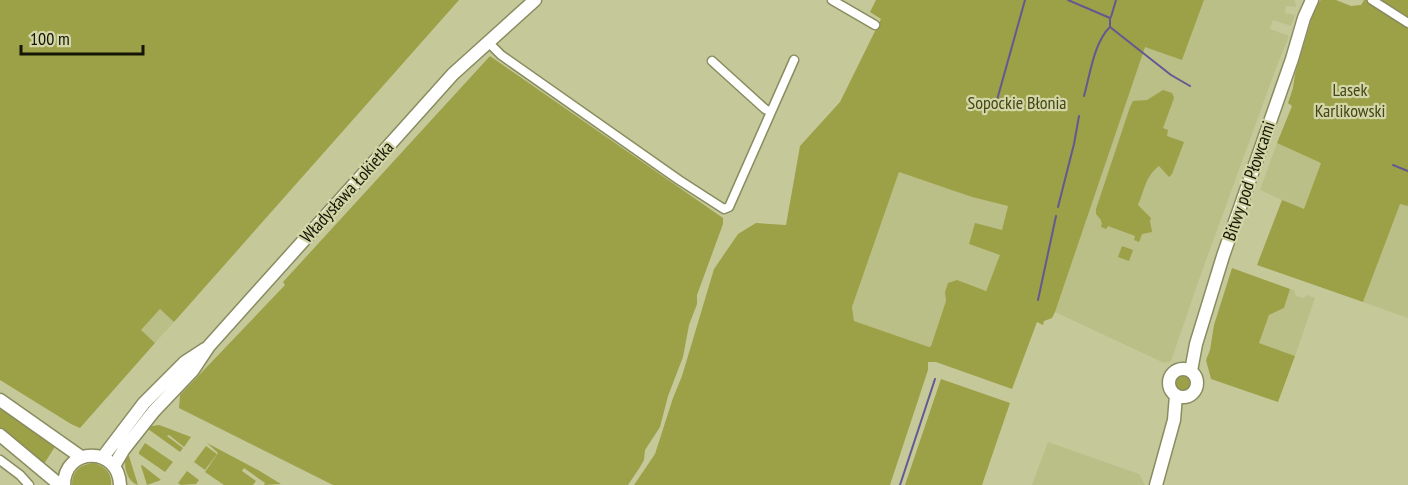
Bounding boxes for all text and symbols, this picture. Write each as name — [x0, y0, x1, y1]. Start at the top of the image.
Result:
scale bar — [21, 18, 142, 56]
text: 100 m — [30, 27, 70, 50]
park label: Lasek Karlikowski — [1315, 78, 1385, 122]
park label: Sopockie Błonia — [967, 91, 1067, 114]
street label: Bitwy pod Płowcami — [1217, 118, 1280, 244]
street label: Władysława Łokietka — [295, 136, 398, 247]

